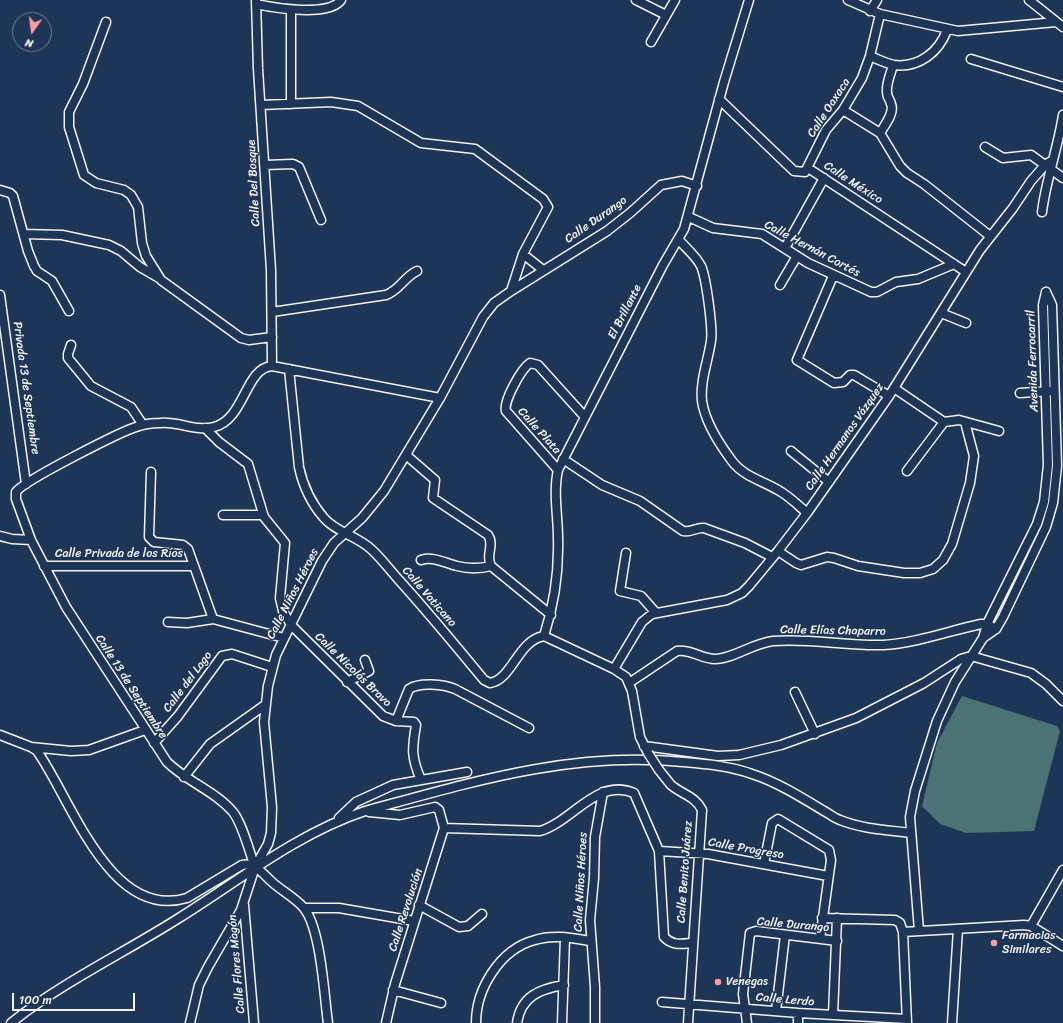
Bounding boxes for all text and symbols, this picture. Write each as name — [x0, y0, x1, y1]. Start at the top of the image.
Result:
north arrow — [12, 12, 52, 52]
text: N — [23, 33, 35, 53]
street label: Calle Oaxaca — [805, 76, 853, 140]
street label: Calle Del Bosque — [245, 139, 263, 227]
street label: Calle México — [821, 159, 885, 207]
street label: Calle Durango — [562, 193, 630, 247]
street label: Calle Hernán Cortés — [762, 218, 862, 280]
street label: El Brillante — [605, 282, 645, 342]
street label: Avenida Ferrocarril — [1024, 310, 1042, 412]
street label: Privada 13 de Septiembre — [10, 320, 42, 456]
street label: Calle Hermanos Vázquez — [802, 381, 888, 493]
street label: Calle Plata — [514, 405, 564, 457]
street label: Calle Niños Héroes — [264, 546, 322, 642]
street label: Calle Privada de los Ríos — [55, 547, 183, 561]
street label: Calle Vaticano — [399, 564, 459, 630]
street label: Calle Elías Chaparro — [780, 623, 886, 639]
street label: Calle Nicolás Bravo — [312, 630, 394, 710]
street label: Calle 13 de Septiembre — [92, 632, 170, 742]
street label: Calle del Lago — [160, 649, 216, 715]
street label: Calle Benito Juárez — [674, 820, 696, 924]
street label: Calle Niños Héroes — [571, 832, 591, 932]
street label: Calle Progreso — [707, 835, 785, 863]
street label: Calle Revolución — [386, 867, 426, 953]
street label: Calle Flores Magón — [226, 914, 248, 1014]
street label: Calle Durango — [756, 915, 830, 935]
place label: Farmacias Similares — [1002, 929, 1056, 957]
marker: Farmacias Similares — [989, 938, 999, 948]
place label: Venegas — [726, 975, 768, 989]
marker: Venegas — [713, 977, 723, 987]
scale bar — [14, 985, 137, 1011]
text: 100 m — [19, 989, 52, 1011]
street label: Calle Lerdo — [755, 990, 815, 1010]

